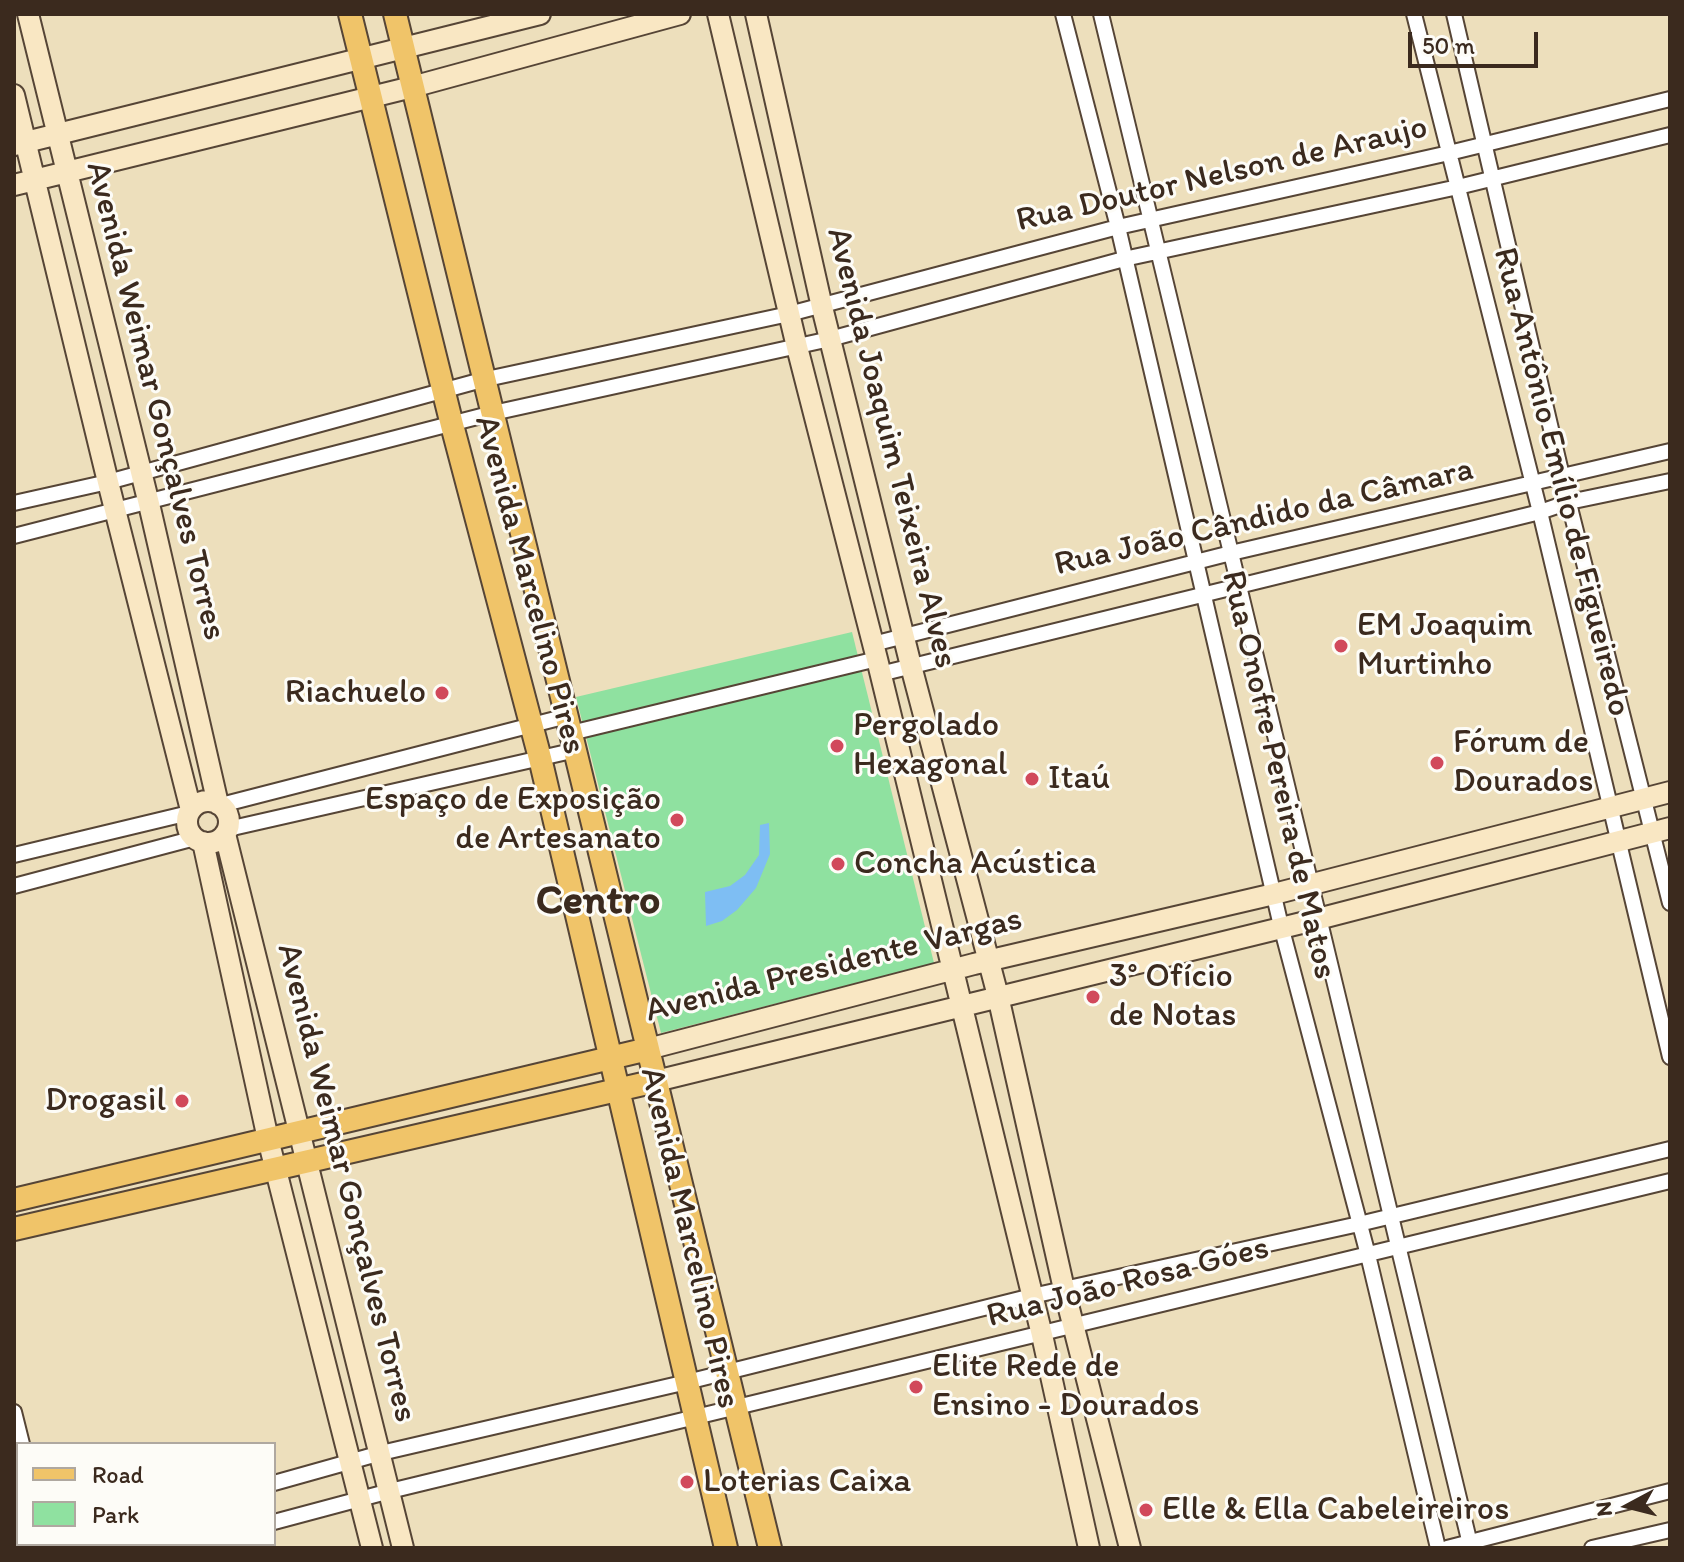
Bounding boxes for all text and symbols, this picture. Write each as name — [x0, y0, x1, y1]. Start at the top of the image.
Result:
scale bar — [1412, 16, 1542, 66]
text: 50 m — [1422, 31, 1475, 60]
street label: Rua Doutor Nelson de Araujo — [1013, 108, 1431, 242]
street label: Avenida Weimar Gonçalves Torres — [76, 158, 234, 644]
street label: Avenida Joaquim Teixeira Alves — [816, 224, 966, 672]
street label: Rua Antônio Emílio de Figueiredo — [1483, 243, 1639, 721]
street label: Avenida Marcelino Pires — [464, 411, 594, 759]
street label: Rua João Cândido da Câmara — [1051, 450, 1477, 586]
street label: Rua Onofre Pereira de Matos — [1211, 567, 1345, 983]
place label: EM Joaquim Murtinho — [1357, 606, 1533, 686]
marker: EM Joaquim Murtinho — [1332, 637, 1350, 655]
place label: Riachuelo — [285, 673, 426, 713]
marker: Riachuelo — [433, 684, 451, 702]
place label: Pergolado Hexagonal — [853, 706, 1007, 786]
place label: Fórum de Dourados — [1453, 723, 1594, 802]
marker: Pergolado Hexagonal — [828, 737, 846, 755]
marker: Fórum de Dourados — [1428, 754, 1446, 772]
place label: Itaú — [1048, 759, 1110, 799]
marker: Itaú — [1023, 770, 1041, 788]
place label: Espaço de Exposição de Artesanato — [365, 780, 661, 860]
marker: Espaço de Exposição de Artesanato — [668, 811, 686, 829]
place label: Concha Acústica — [854, 844, 1096, 884]
marker: Concha Acústica — [829, 855, 847, 873]
district label: Centro — [536, 877, 660, 927]
street label: Avenida Presidente Vargas — [641, 899, 1027, 1033]
street label: Avenida Weimar Gonçalves Torres — [267, 940, 425, 1426]
place label: 3° Ofício de Notas — [1109, 957, 1236, 1036]
marker: 3° Ofício de Notas — [1084, 988, 1102, 1006]
street label: Avenida Marcelino Pires — [630, 1064, 748, 1412]
place label: Drogasil — [45, 1081, 166, 1121]
marker: Drogasil — [173, 1092, 191, 1110]
street label: Rua João Rosa Góes — [983, 1228, 1273, 1338]
place label: Elite Rede de Ensino - Dourados — [932, 1347, 1200, 1426]
marker: Elite Rede de Ensino - Dourados — [907, 1378, 925, 1396]
legend — [16, 1442, 276, 1546]
text: Road — [92, 1460, 144, 1489]
place label: Loterias Caixa — [703, 1462, 911, 1502]
north arrow — [1588, 1466, 1668, 1546]
marker: Loterias Caixa — [678, 1473, 696, 1491]
place label: Elle & Ella Cabeleireiros — [1162, 1490, 1509, 1530]
text: Park — [92, 1500, 139, 1529]
text: N — [1589, 1500, 1618, 1518]
marker: Elle & Ella Cabeleireiros — [1137, 1501, 1155, 1519]

